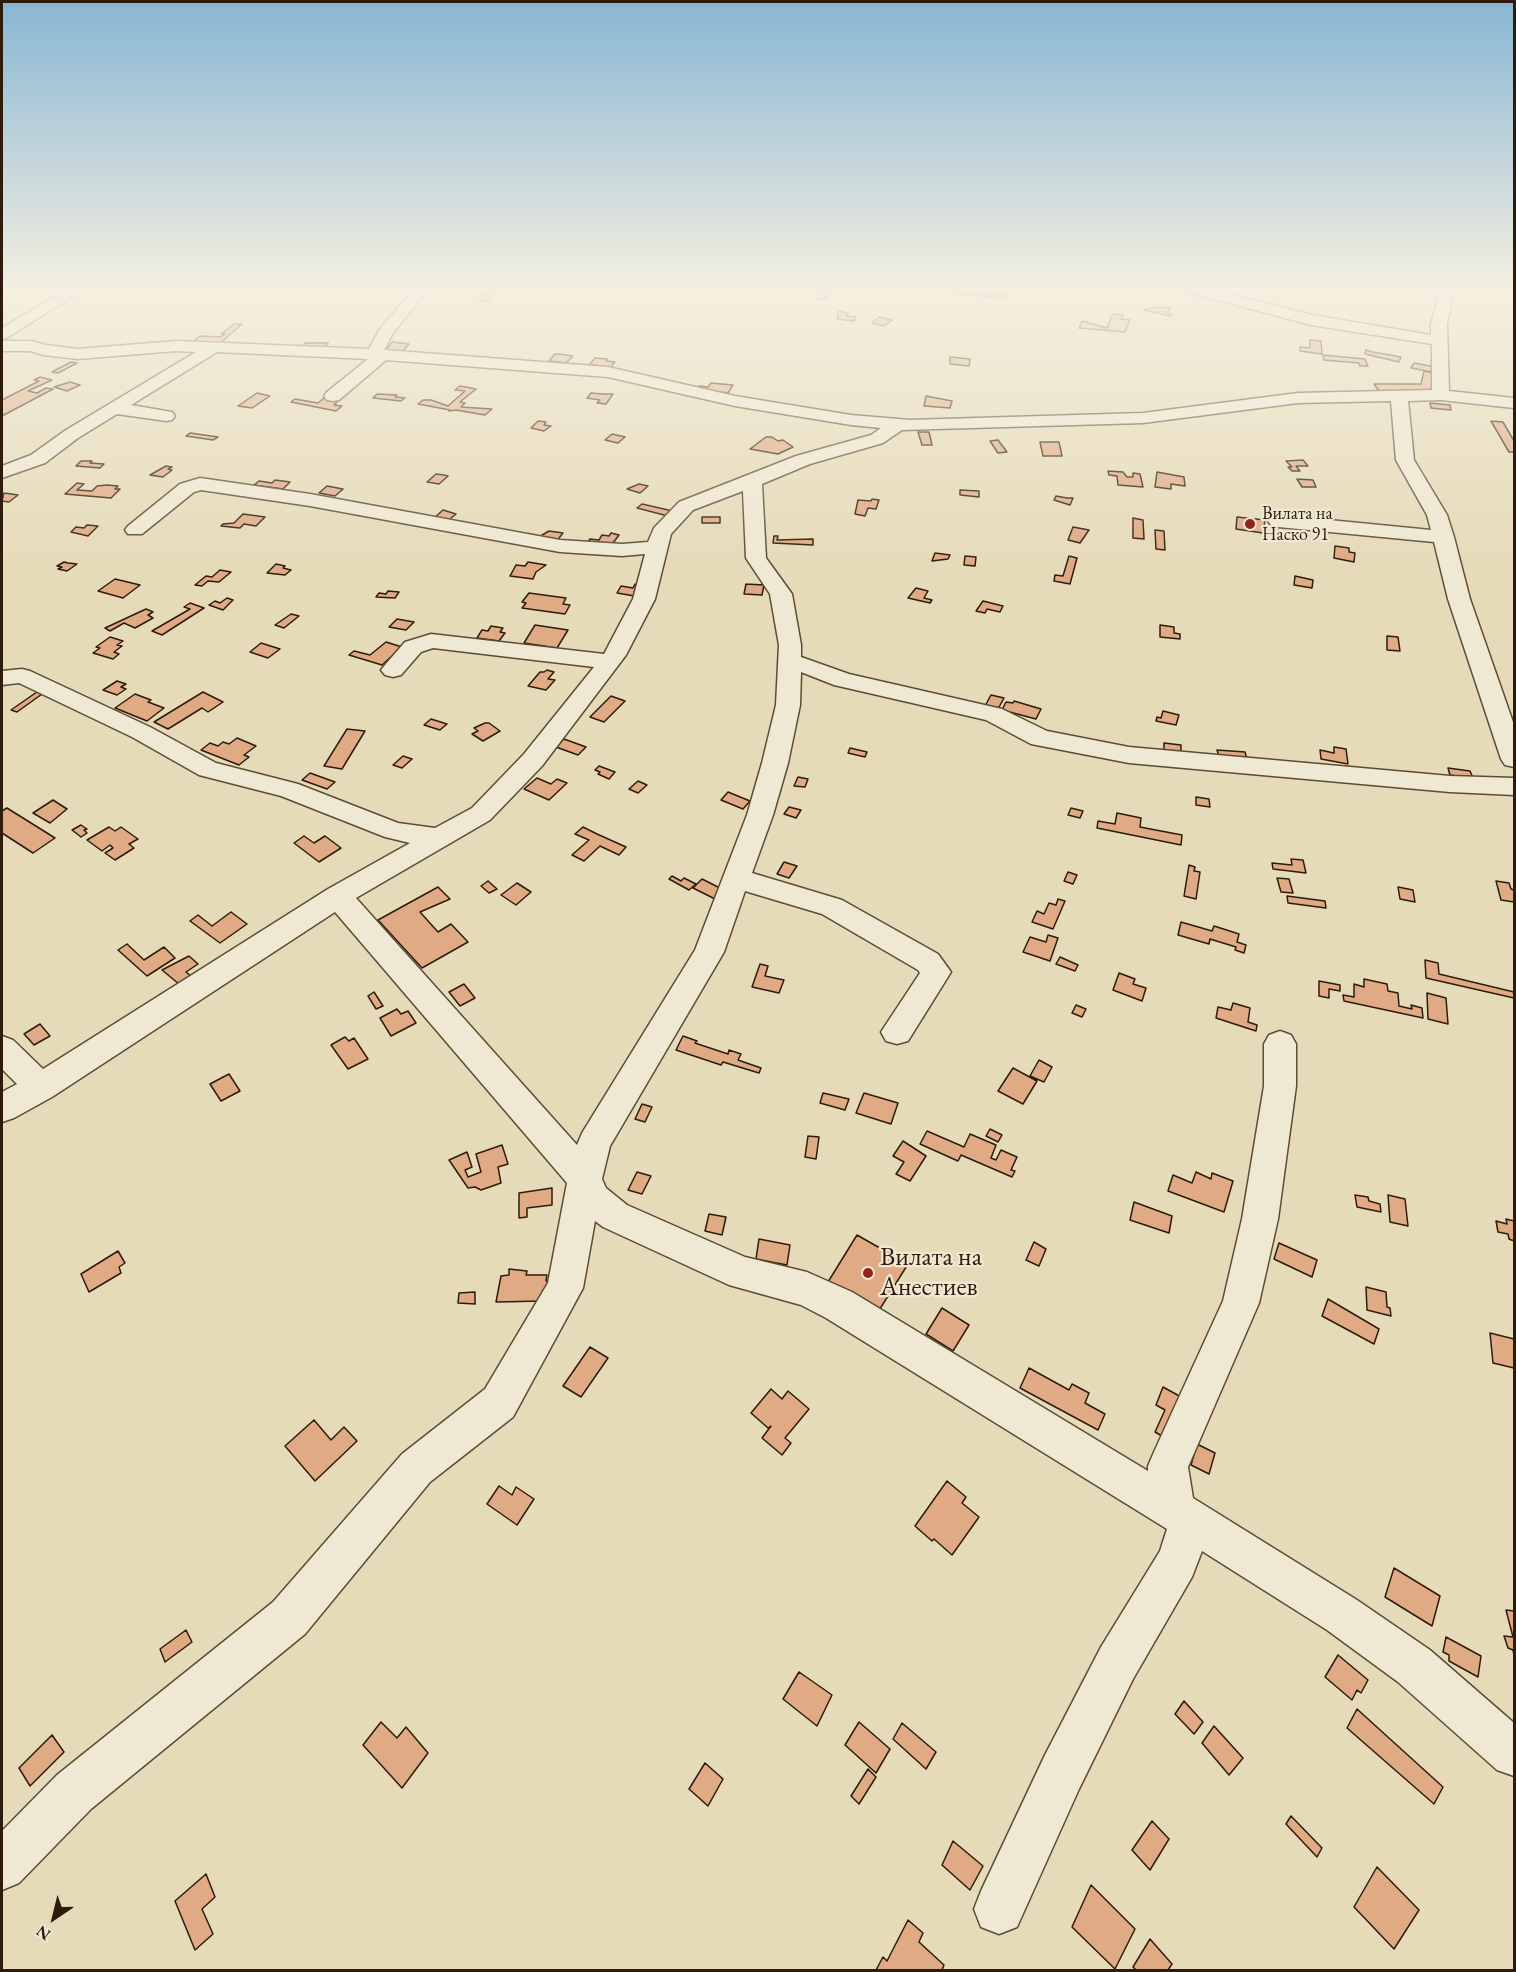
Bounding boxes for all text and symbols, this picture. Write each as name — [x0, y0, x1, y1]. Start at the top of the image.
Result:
place label: Вилата на Наско 91 — [1262, 503, 1333, 546]
marker: Вилата на Наско 91 — [1243, 517, 1257, 531]
place label: Вилата на Анестиев — [880, 1242, 982, 1304]
marker: Вилата на Анестиев — [861, 1266, 875, 1280]
north arrow — [24, 1888, 84, 1948]
text: N — [32, 1921, 55, 1945]

